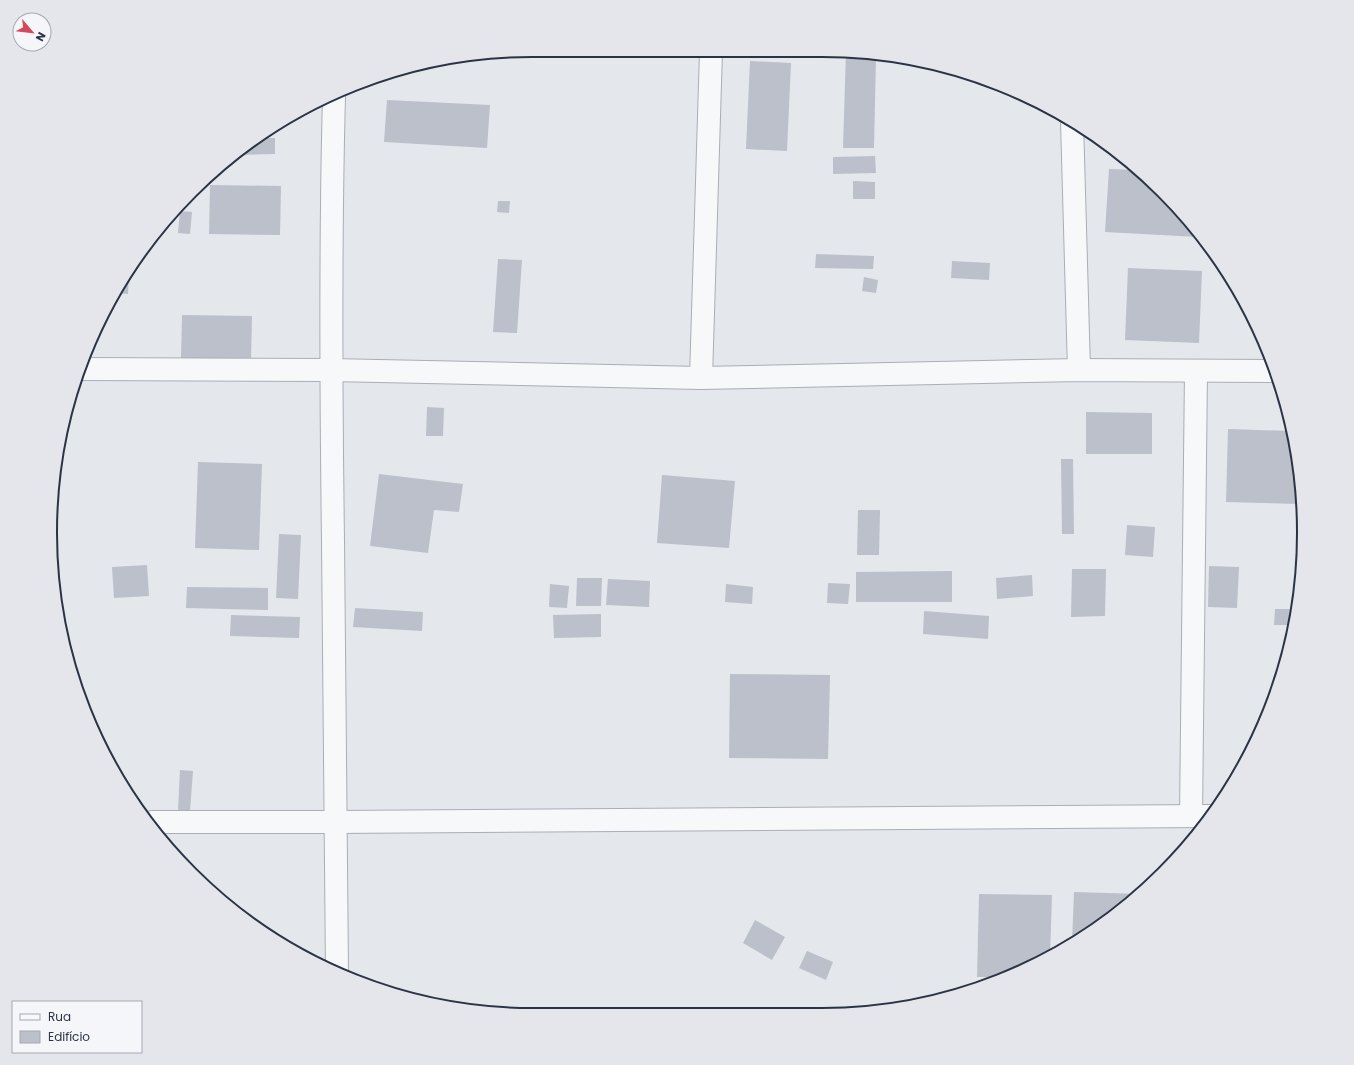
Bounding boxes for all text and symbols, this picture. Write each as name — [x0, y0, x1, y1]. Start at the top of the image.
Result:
north arrow — [12, 12, 52, 52]
text: N — [32, 29, 50, 44]
legend — [12, 1001, 142, 1053]
text: Rua — [48, 1008, 71, 1025]
text: Edifício — [48, 1028, 90, 1045]

